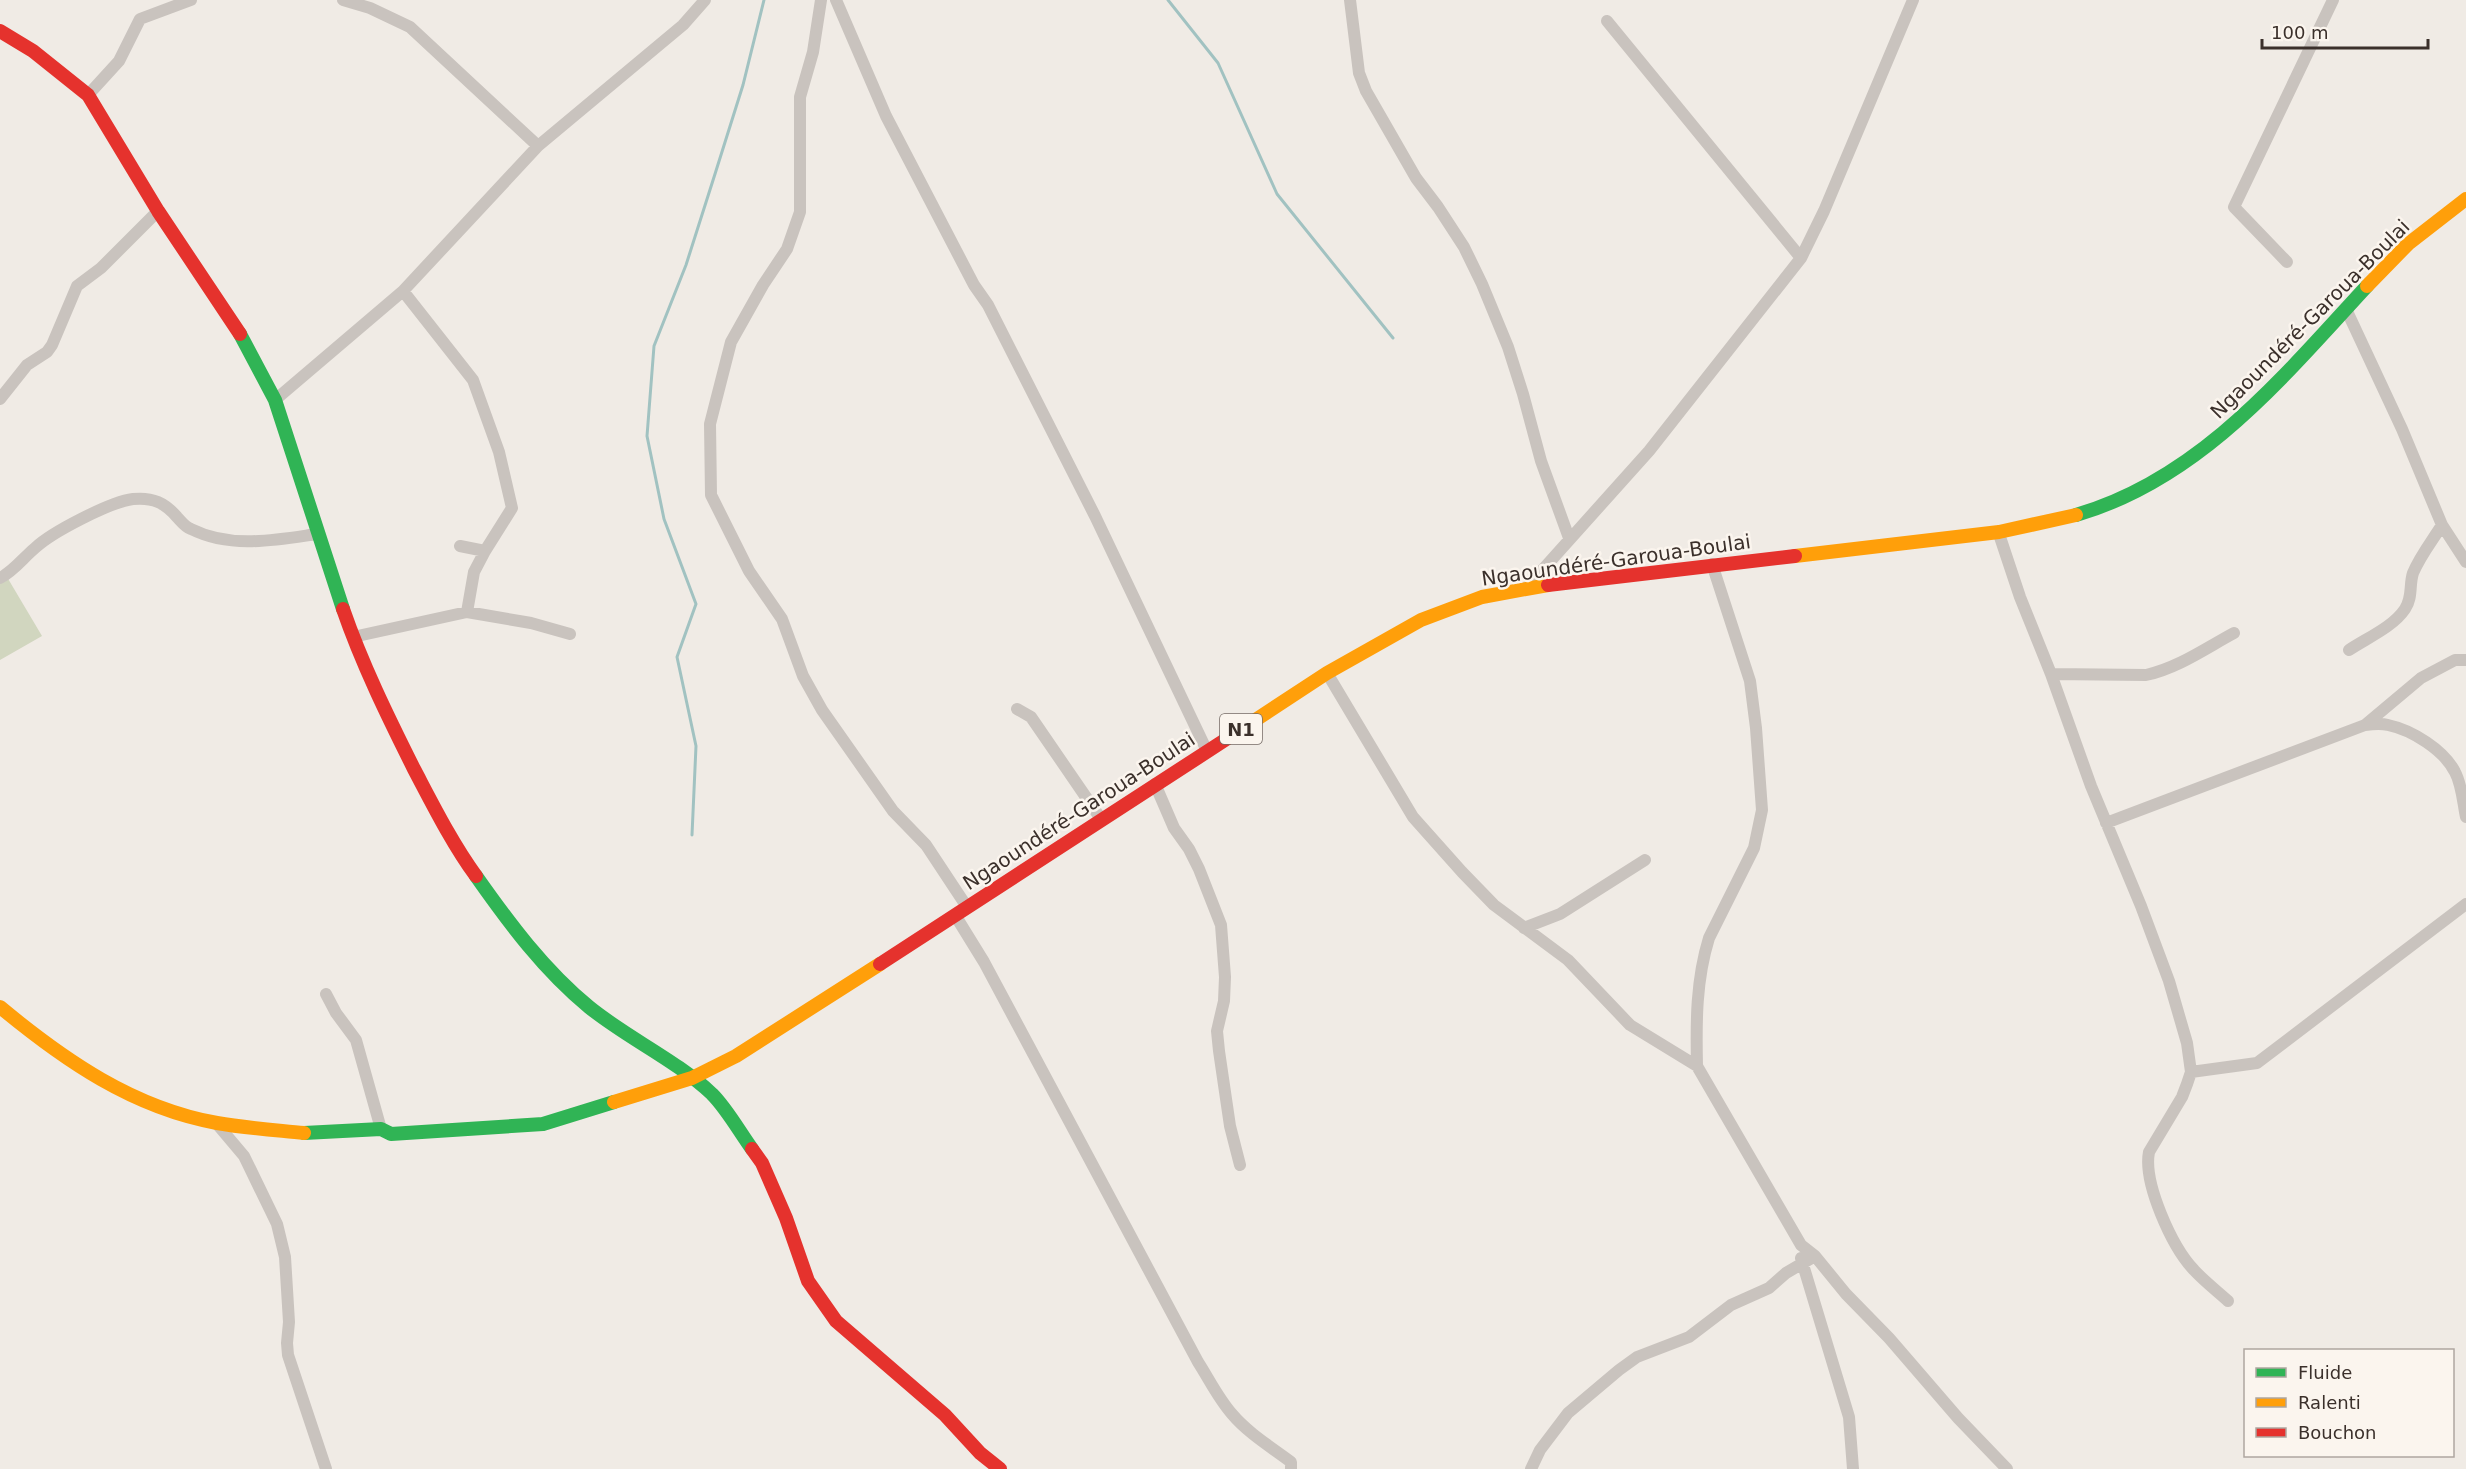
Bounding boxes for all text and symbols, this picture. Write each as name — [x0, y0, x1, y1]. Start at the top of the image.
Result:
scale bar — [2262, 12, 2428, 50]
text: 100 m — [2271, 22, 2329, 43]
street label: Ngaoundéré-Garoua-Boulai — [2205, 214, 2415, 424]
street label: Ngaoundéré-Garoua-Boulai — [1480, 529, 1752, 591]
road number: N1 — [1220, 714, 1262, 744]
street label: Ngaoundéré-Garoua-Boulai — [959, 727, 1199, 895]
legend — [2244, 1349, 2454, 1457]
text: Fluide — [2298, 1362, 2352, 1383]
text: Ralenti — [2298, 1392, 2361, 1413]
text: Bouchon — [2298, 1422, 2377, 1443]

